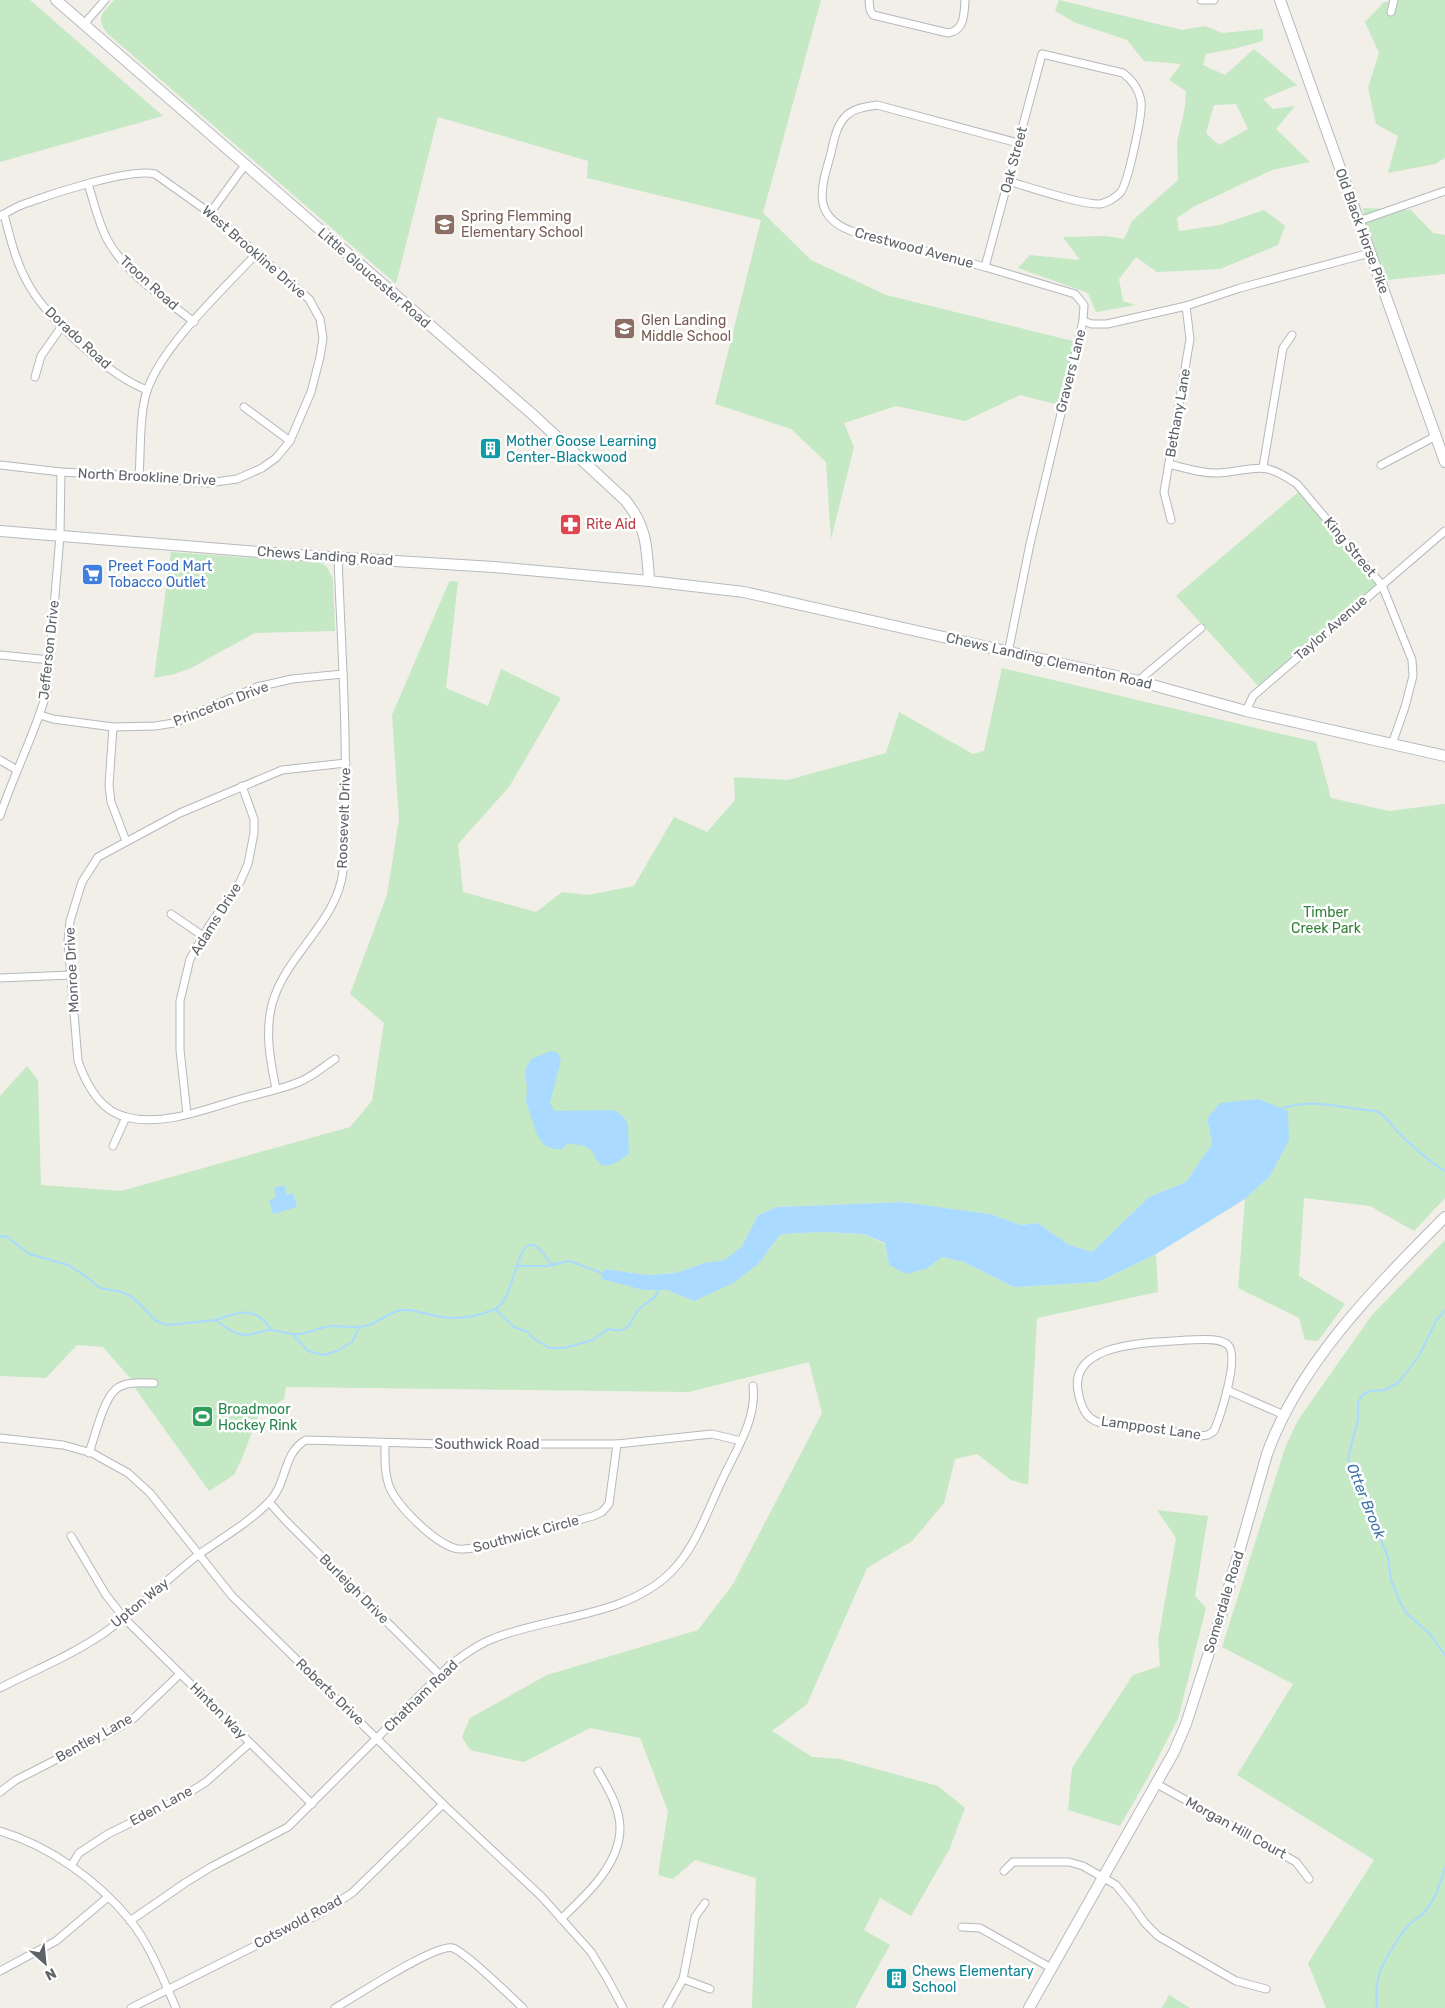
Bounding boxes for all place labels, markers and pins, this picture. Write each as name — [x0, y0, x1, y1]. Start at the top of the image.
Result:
place label: Spring Flemming Elementary School — [461, 208, 583, 241]
school or university icon: Spring Flemming Elementary School — [433, 212, 457, 236]
place label: Glen Landing Middle School — [641, 312, 731, 345]
school or university icon: Glen Landing Middle School — [613, 316, 637, 340]
place label: Mother Goose Learning Center-Blackwood — [506, 433, 657, 466]
building icon: Mother Goose Learning Center-Blackwood — [478, 437, 502, 461]
pharmacy icon: Rite Aid — [558, 512, 582, 536]
place label: Rite Aid — [586, 516, 636, 533]
place label: Preet Food Mart Tobacco Outlet — [108, 558, 213, 591]
supermarket icon: Preet Food Mart Tobacco Outlet — [80, 562, 104, 586]
place label: Broadmoor Hockey Rink — [218, 1401, 298, 1434]
sports icon: Broadmoor Hockey Rink — [190, 1405, 214, 1429]
place label: Chews Elementary School — [912, 1963, 1034, 1996]
building icon: Chews Elementary School — [884, 1967, 908, 1991]

